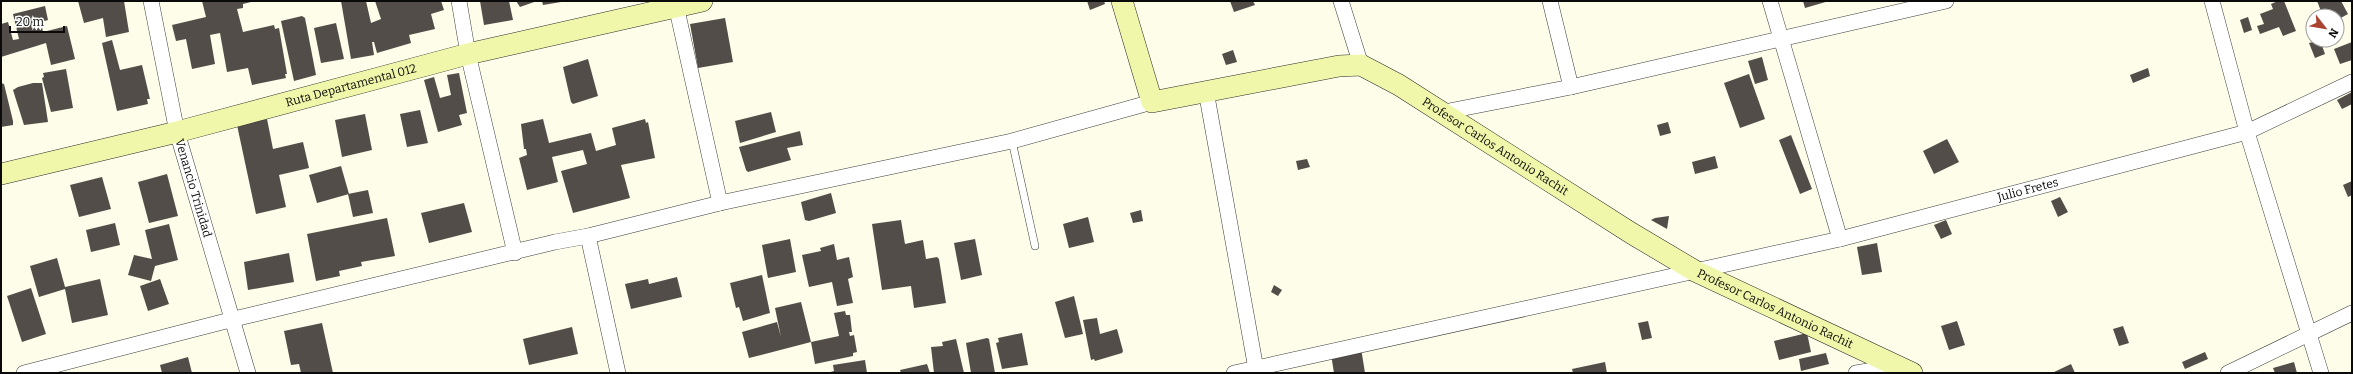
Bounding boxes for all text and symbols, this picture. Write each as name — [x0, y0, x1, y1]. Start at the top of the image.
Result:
scale bar — [10, 8, 64, 34]
north arrow — [2305, 8, 2345, 48]
text: 20 m — [16, 15, 45, 29]
text: N — [2325, 26, 2341, 40]
street label: Ruta Departamental 012 — [284, 61, 418, 110]
street label: Profesor Carlos Antonio Rachit — [1420, 95, 1572, 199]
street label: Venancio Trinidad — [172, 137, 215, 239]
street label: Julio Fretes — [1995, 175, 2060, 205]
street label: Profesor Carlos Antonio Rachit — [1695, 266, 1856, 352]

